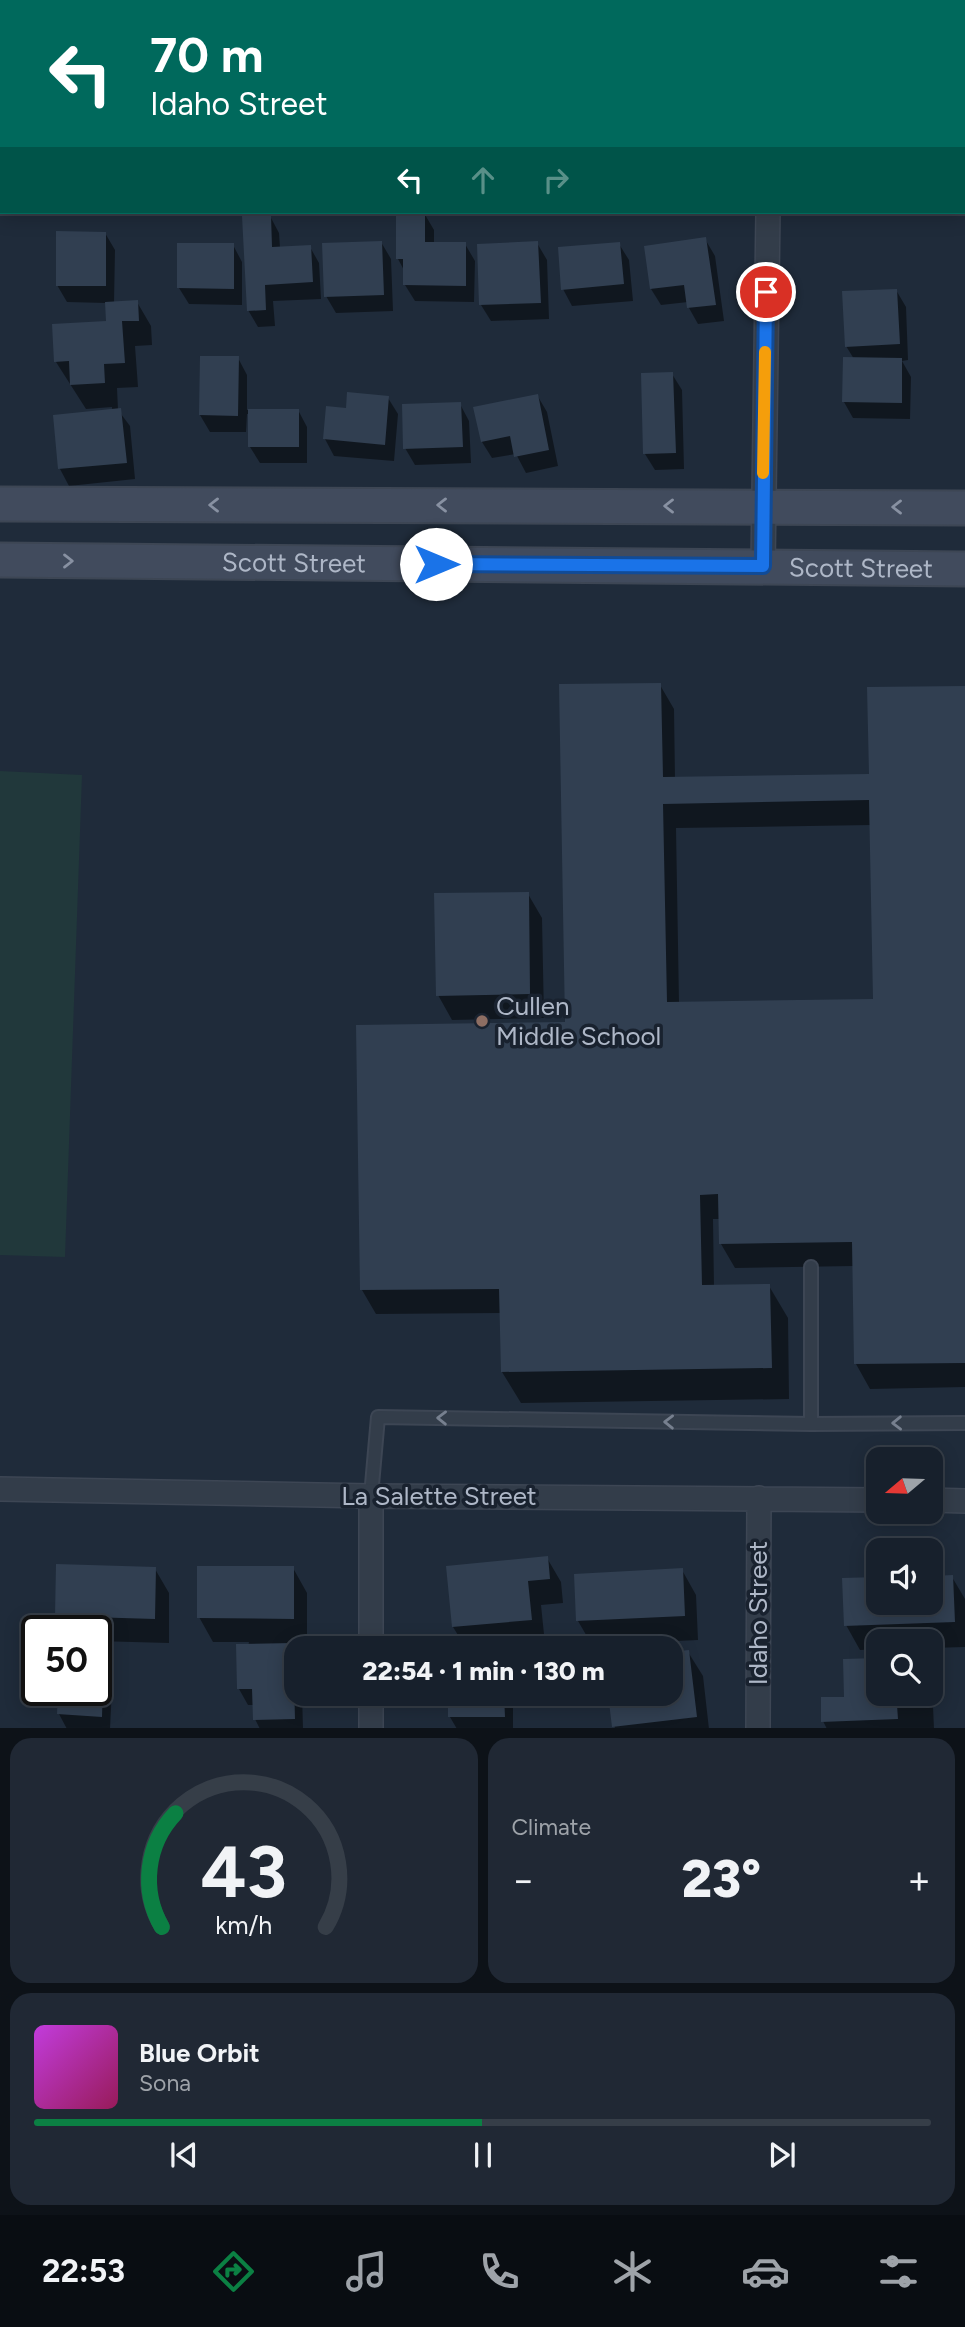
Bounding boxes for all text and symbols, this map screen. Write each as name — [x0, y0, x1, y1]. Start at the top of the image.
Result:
text: 70 m — [150, 25, 263, 84]
icon: left — [35, 28, 126, 119]
text: Idaho Street — [150, 85, 328, 123]
icon: left — [391, 161, 429, 199]
icon: ahead — [464, 161, 502, 199]
icon: right — [537, 161, 575, 199]
pin — [736, 262, 796, 322]
icon: arrive — [747, 273, 785, 311]
one-way arrow — [209, 497, 219, 513]
one-way arrow — [436, 497, 447, 513]
one-way arrow — [664, 498, 674, 514]
one-way arrow — [891, 499, 902, 515]
position arrow — [399, 527, 473, 601]
street label: Scott Street — [222, 546, 366, 579]
street label: Scott Street — [789, 551, 933, 585]
one-way arrow — [63, 553, 74, 569]
place label: Cullen Middle School — [496, 990, 661, 1052]
marker: Cullen Middle School — [474, 1013, 490, 1029]
one-way arrow — [436, 1410, 447, 1426]
one-way arrow — [664, 1414, 674, 1430]
one-way arrow — [891, 1415, 902, 1431]
north arrow — [866, 1447, 943, 1524]
map controls — [866, 1447, 943, 1706]
street label: La Salette Street — [341, 1480, 537, 1512]
button: sound — [866, 1538, 943, 1615]
street label: Idaho Street — [742, 1541, 774, 1685]
speed limit sign: 50 — [21, 1615, 112, 1706]
button: search — [866, 1629, 943, 1706]
text: 22:54 · 1 min · 130 m — [362, 1655, 605, 1687]
text: Climate — [512, 1813, 591, 1841]
text: 43 — [200, 1828, 287, 1915]
text: 23° — [681, 1848, 761, 1910]
text: − — [512, 1857, 535, 1903]
text: + — [907, 1857, 931, 1903]
text: km/h — [215, 1909, 272, 1939]
text: Blue Orbit — [139, 2037, 260, 2069]
text: Sona — [139, 2069, 191, 2097]
icon: previous — [165, 2136, 203, 2174]
icon: pause — [464, 2136, 502, 2174]
icon: next — [763, 2136, 801, 2174]
icon: directions — [209, 2247, 258, 2296]
icon: music — [342, 2247, 391, 2296]
icon: phone — [475, 2247, 524, 2296]
icon: climate — [608, 2247, 657, 2296]
icon: car — [741, 2247, 790, 2296]
icon: filters — [874, 2247, 923, 2296]
text: 22:53 — [42, 2252, 125, 2290]

